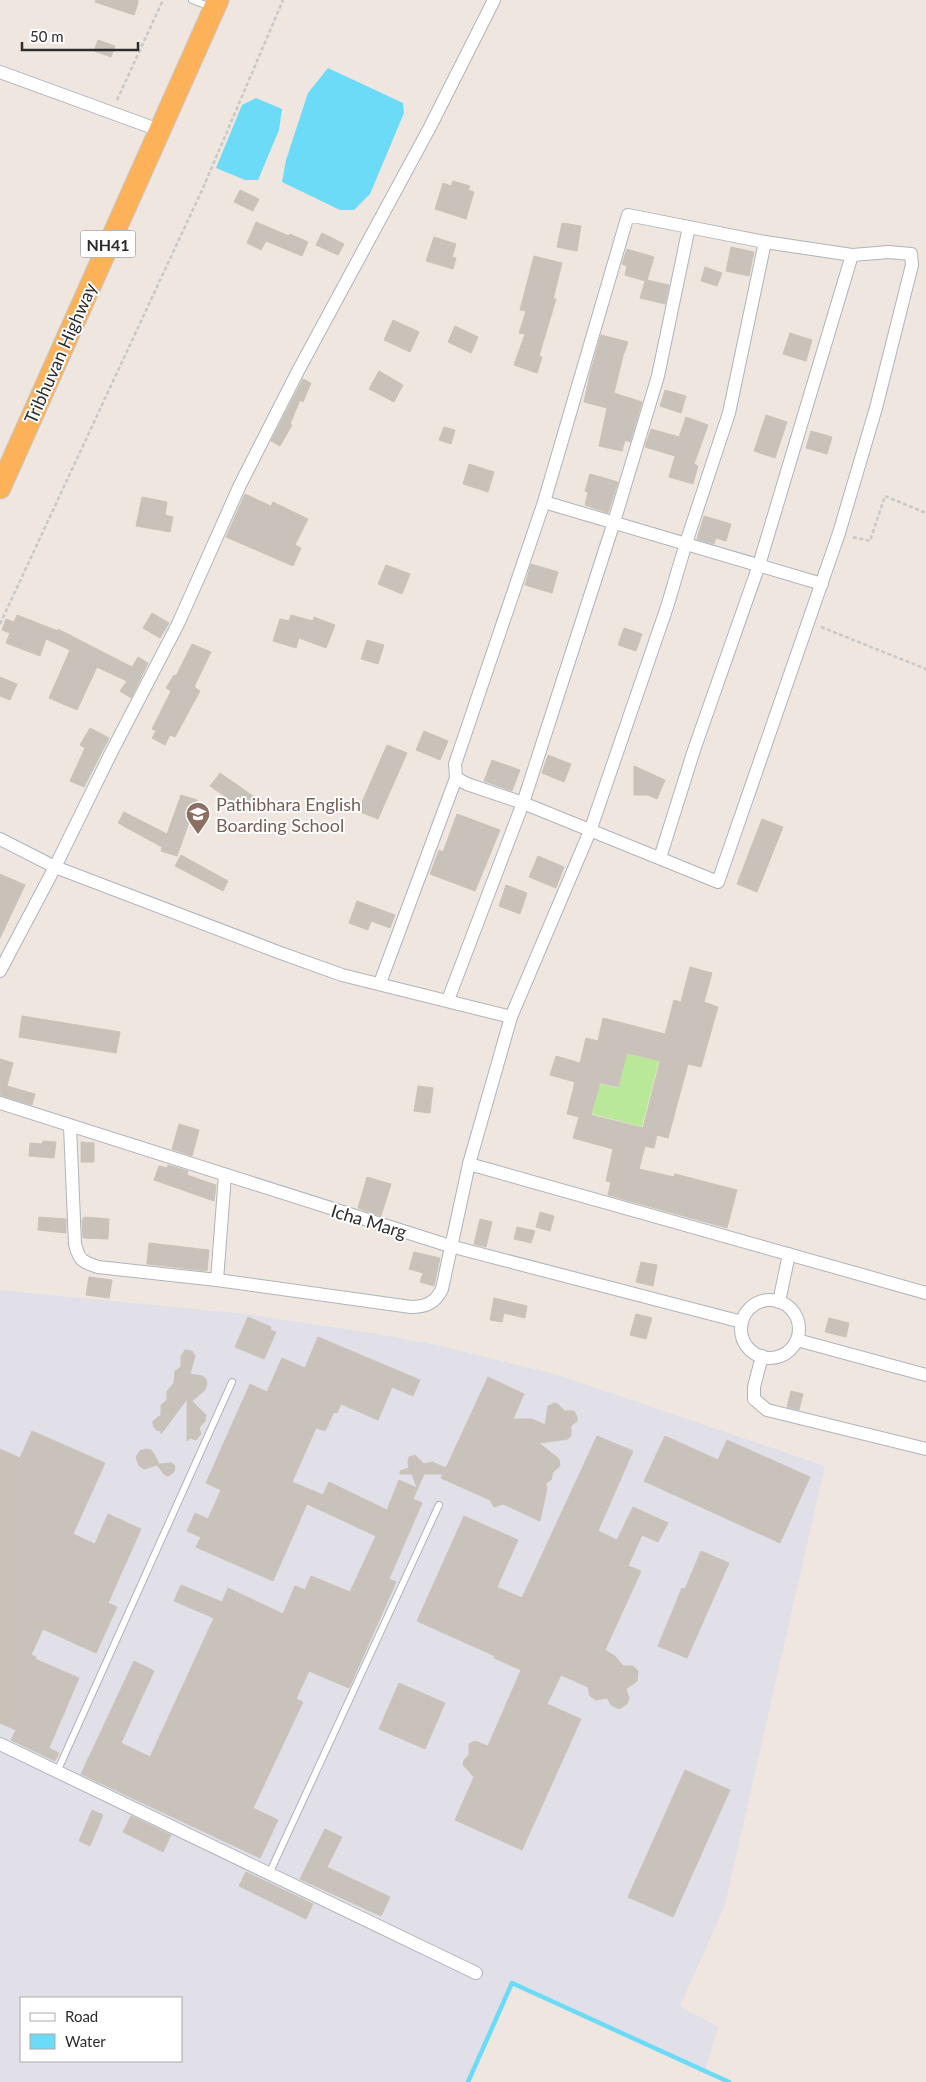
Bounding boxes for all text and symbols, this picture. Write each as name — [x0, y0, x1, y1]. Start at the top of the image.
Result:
scale bar — [22, 20, 139, 52]
text: 50 m — [30, 27, 64, 45]
road number: NH41 — [80, 230, 136, 258]
street label: Tribhuvan Highway — [19, 279, 101, 427]
place label: Pathibhara English Boarding School — [216, 793, 361, 836]
school or university icon: Pathibhara English Boarding School — [185, 801, 211, 835]
street label: Icha Marg — [328, 1199, 410, 1243]
legend — [20, 1997, 182, 2062]
text: Road — [65, 2007, 98, 2025]
text: Water — [65, 2032, 106, 2050]

